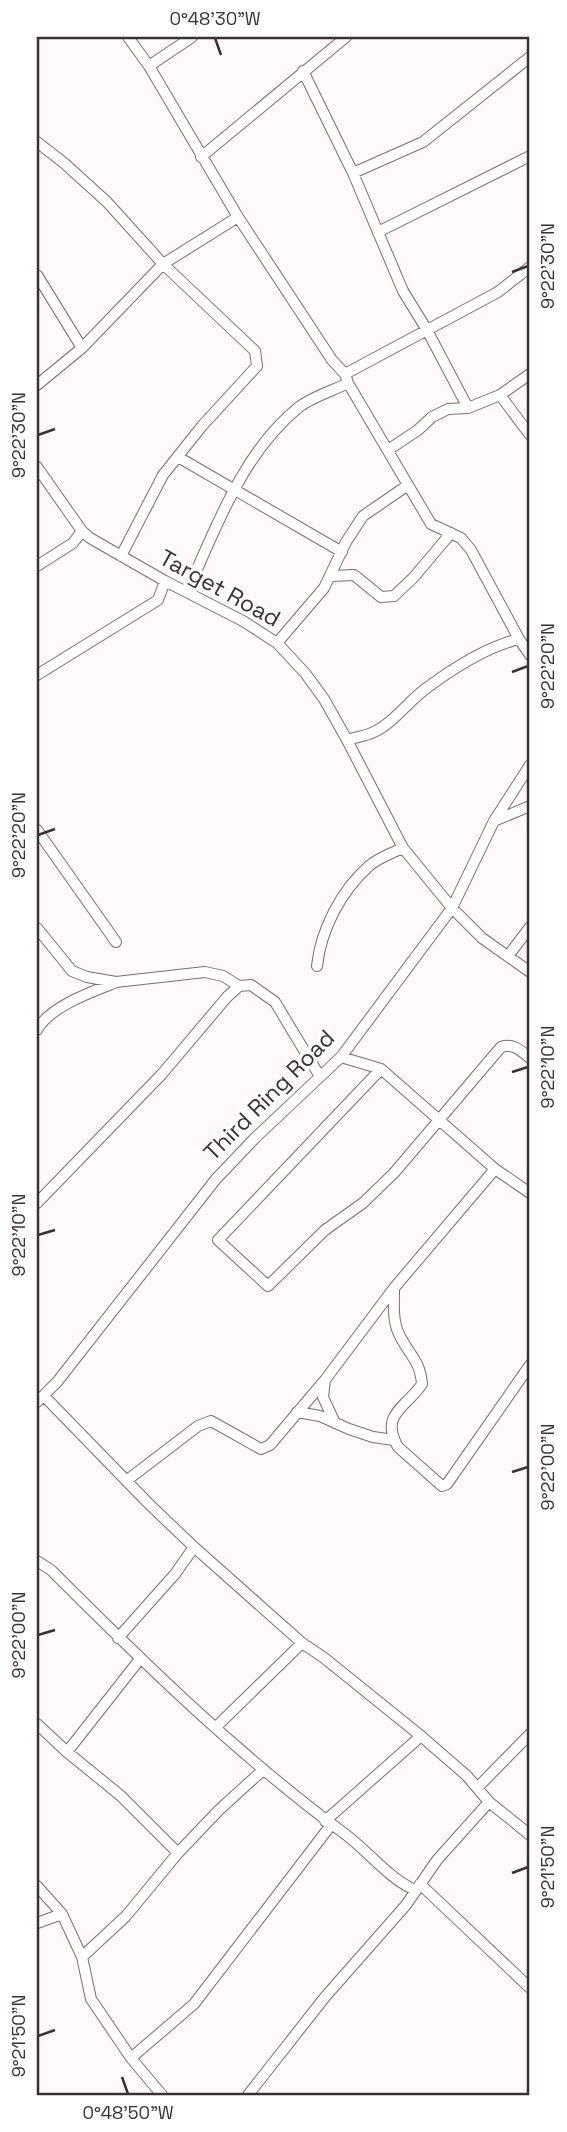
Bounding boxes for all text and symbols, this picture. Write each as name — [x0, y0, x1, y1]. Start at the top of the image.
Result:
text: 0°48'30"W — [169, 7, 261, 30]
text: 9°22'30"N — [536, 223, 559, 309]
text: 9°22'30"N — [7, 392, 30, 478]
street label: Target Road — [154, 542, 286, 634]
text: 9°22'20"N — [536, 623, 559, 709]
text: 9°22'20"N — [7, 792, 30, 878]
street label: Third Ring Road — [197, 1023, 341, 1167]
text: 9°22'10"N — [536, 1026, 559, 1108]
text: 9°22'10"N — [7, 1194, 30, 1276]
text: 9°22'00"N — [536, 1424, 559, 1510]
text: 9°22'00"N — [7, 1592, 30, 1678]
text: 9°21'50"N — [536, 1826, 559, 1908]
text: 9°21'50"N — [7, 1995, 30, 2077]
text: 0°48'50"W — [82, 2101, 174, 2124]

